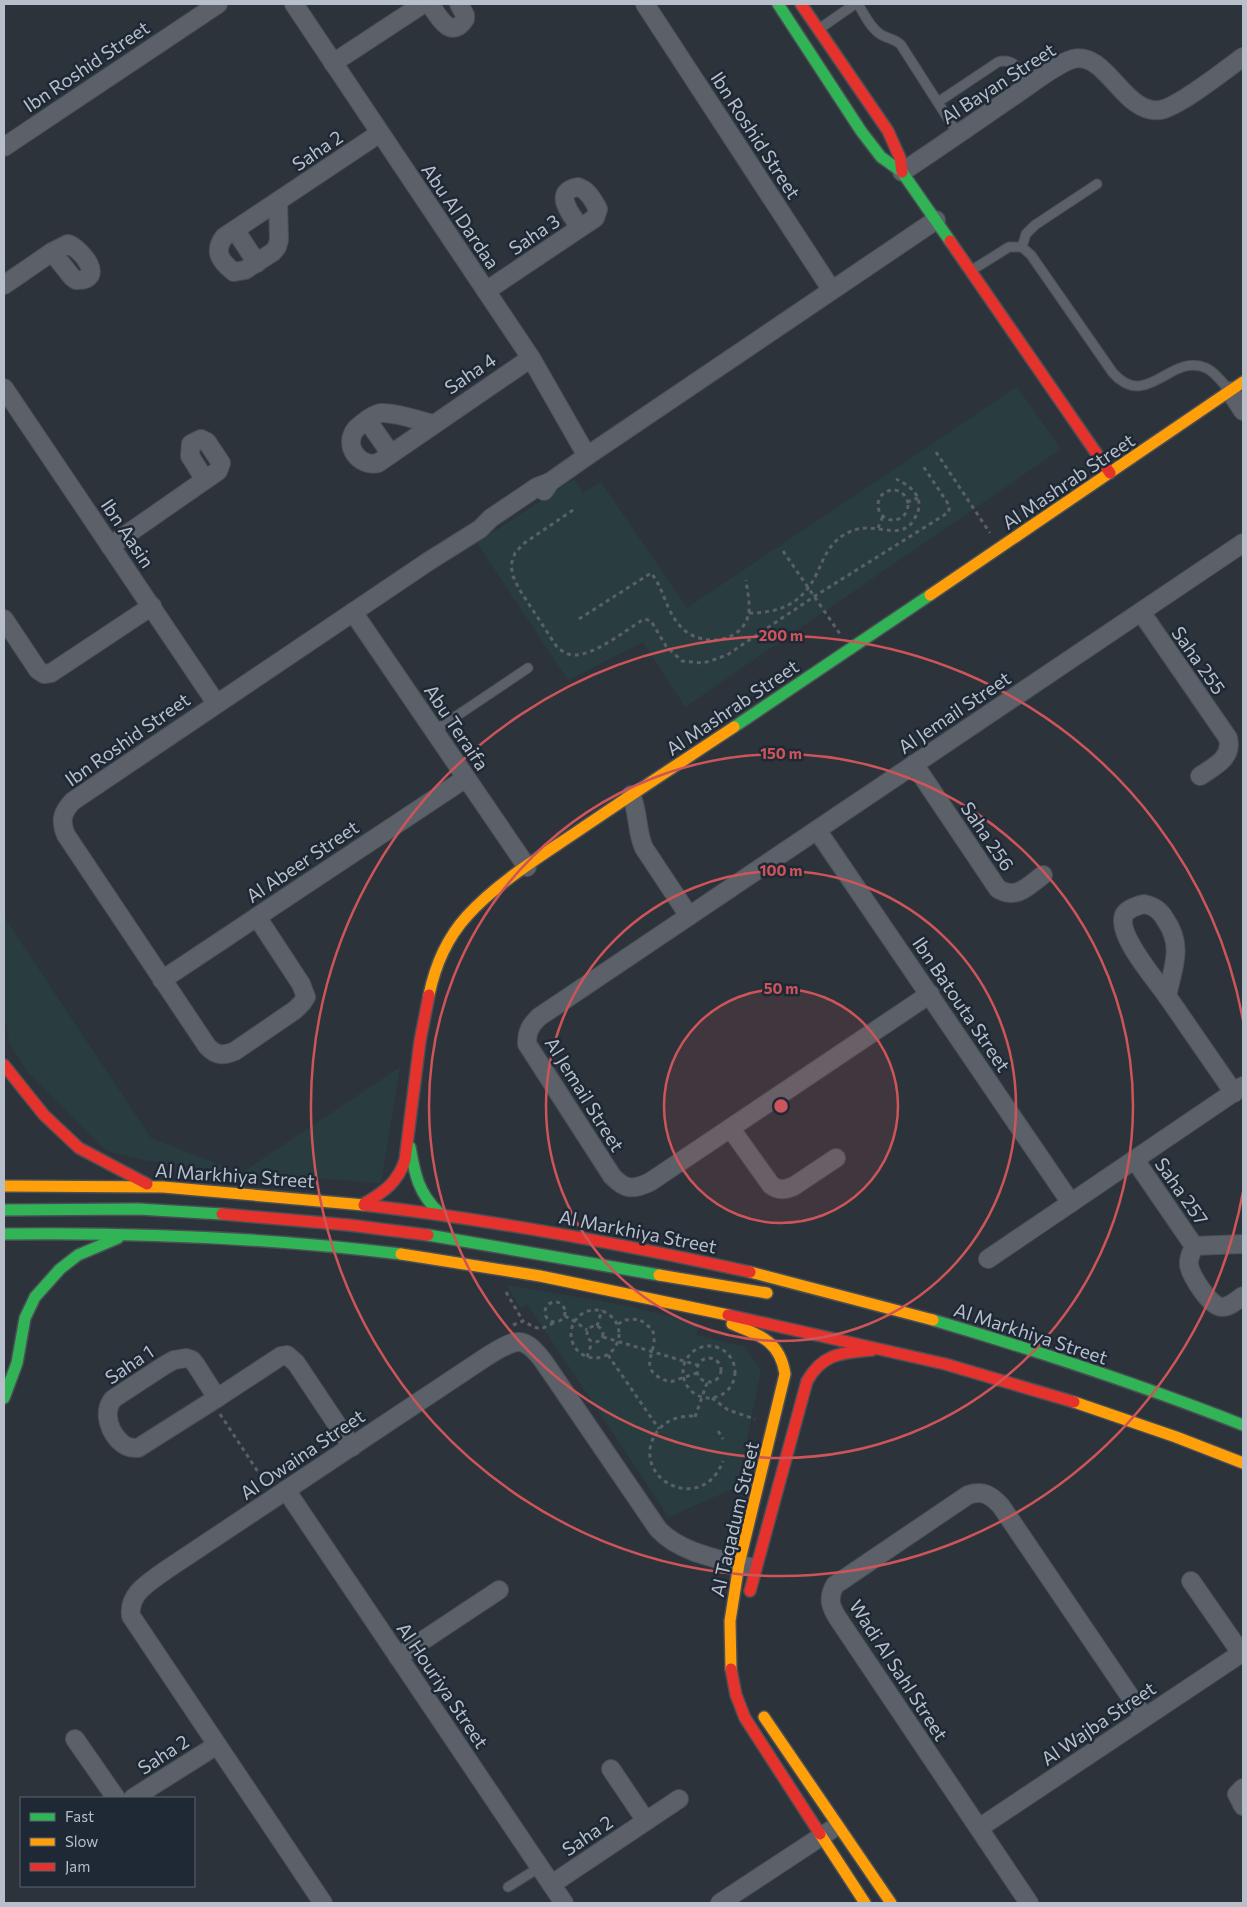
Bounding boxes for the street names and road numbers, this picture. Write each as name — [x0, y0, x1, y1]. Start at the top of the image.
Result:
street label: Ibn Roshid Street — [19, 15, 154, 117]
street label: Al Bayan Street — [937, 37, 1060, 128]
street label: Ibn Roshid Street — [706, 67, 806, 203]
street label: Saha 2 — [287, 125, 347, 175]
street label: Abu Al Dardaa — [417, 159, 505, 273]
street label: Saha 3 — [504, 209, 564, 259]
street label: Saha 4 — [440, 348, 500, 398]
street label: Al Mashrab Street — [997, 428, 1139, 534]
street label: Ibn Aasin — [97, 494, 159, 572]
street label: Saha 255 — [1167, 621, 1231, 699]
street label: Al Mashrab Street — [661, 654, 803, 760]
street label: Al Jemail Street — [893, 666, 1015, 758]
street label: Abu Teraifa — [420, 680, 494, 774]
street label: Ibn Roshid Street — [60, 687, 194, 791]
street label: Saha 256 — [957, 797, 1019, 875]
street label: Al Abeer Street — [241, 815, 363, 907]
street label: Ibn Batouta Street — [908, 932, 1016, 1076]
street label: Al Jemail Street — [541, 1032, 629, 1156]
street label: Saha 257 — [1150, 1153, 1214, 1229]
street label: Al Markhiya Street — [154, 1158, 316, 1192]
street label: Al Markhiya Street — [557, 1204, 719, 1258]
street label: Al Markhiya Street — [951, 1297, 1111, 1369]
street label: Saha 1 — [100, 1339, 158, 1389]
street label: Al Owaina Street — [235, 1404, 369, 1504]
street label: Al Taqadum Street — [705, 1439, 763, 1599]
street label: Wadi Al Sahl Street — [845, 1595, 953, 1745]
street label: Al Houriya Street — [392, 1618, 494, 1753]
street label: Al Wajba Street — [1036, 1676, 1160, 1770]
street label: Saha 2 — [133, 1729, 193, 1779]
street label: Saha 2 — [557, 1810, 617, 1860]

